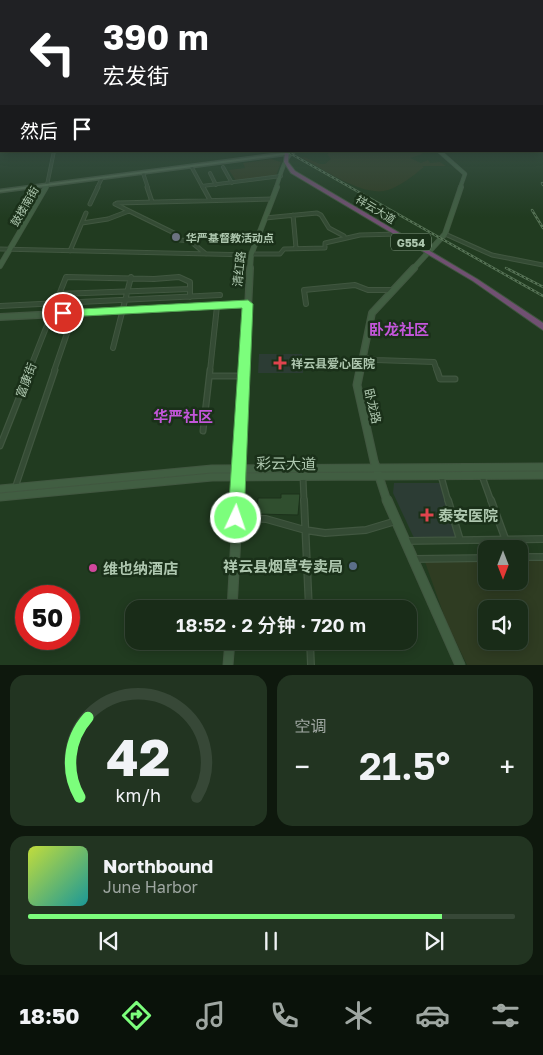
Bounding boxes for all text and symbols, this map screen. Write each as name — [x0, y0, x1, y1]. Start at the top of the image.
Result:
text: 390 m — [103, 16, 209, 58]
icon: left — [20, 20, 85, 85]
text: 宏发街 — [103, 62, 169, 89]
icon: arrive — [68, 115, 96, 143]
text: 然后 — [20, 119, 58, 142]
street label: 鼓楼南街 — [7, 184, 41, 228]
street label: 祥云大道 — [354, 192, 398, 226]
marker: 华严基督教活动点 — [170, 231, 182, 243]
place label: 华严基督教活动点 — [186, 231, 274, 244]
road number: G554 — [391, 233, 431, 250]
street label: 清红路 — [230, 250, 248, 288]
pin — [42, 292, 84, 334]
icon: arrive — [49, 299, 77, 327]
district label: 卧龙社区 — [369, 320, 429, 338]
marker: 祥云县爱心医院 — [273, 356, 287, 370]
place label: 祥云县爱心医院 — [291, 356, 375, 371]
street label: 富康街 — [13, 361, 39, 399]
street label: 卧龙路 — [362, 387, 384, 425]
district label: 华严社区 — [153, 407, 213, 425]
street label: 彩云大道 — [256, 453, 316, 473]
position arrow — [209, 491, 261, 543]
place label: 泰安医院 — [438, 506, 498, 524]
marker: 泰安医院 — [420, 508, 434, 522]
north arrow — [478, 540, 528, 590]
map controls — [478, 540, 528, 650]
place label: 祥云县烟草专卖局 — [223, 557, 343, 575]
place label: 维也纳酒店 — [103, 559, 178, 577]
marker: 祥云县烟草专卖局 — [347, 560, 359, 572]
marker: 维也纳酒店 — [87, 562, 99, 574]
speed limit sign: 50 — [15, 585, 80, 650]
button: sound — [478, 600, 528, 650]
text: 18:52 · 2 分钟 · 720 m — [176, 613, 366, 636]
text: 空调 — [295, 716, 327, 736]
text: 42 — [106, 725, 170, 787]
text: 21.5° — [359, 743, 450, 788]
text: − — [295, 750, 310, 783]
text: + — [500, 750, 515, 783]
text: km/h — [116, 784, 161, 806]
text: Northbound — [103, 854, 213, 877]
text: June Harbor — [103, 877, 198, 897]
icon: previous — [95, 927, 123, 955]
icon: pause — [257, 927, 285, 955]
icon: next — [420, 927, 448, 955]
icon: directions — [119, 998, 154, 1033]
icon: music — [193, 998, 228, 1033]
icon: phone — [267, 998, 302, 1033]
icon: climate — [341, 998, 376, 1033]
icon: car — [415, 998, 450, 1033]
icon: filters — [488, 998, 523, 1033]
text: 18:50 — [19, 1002, 80, 1029]

